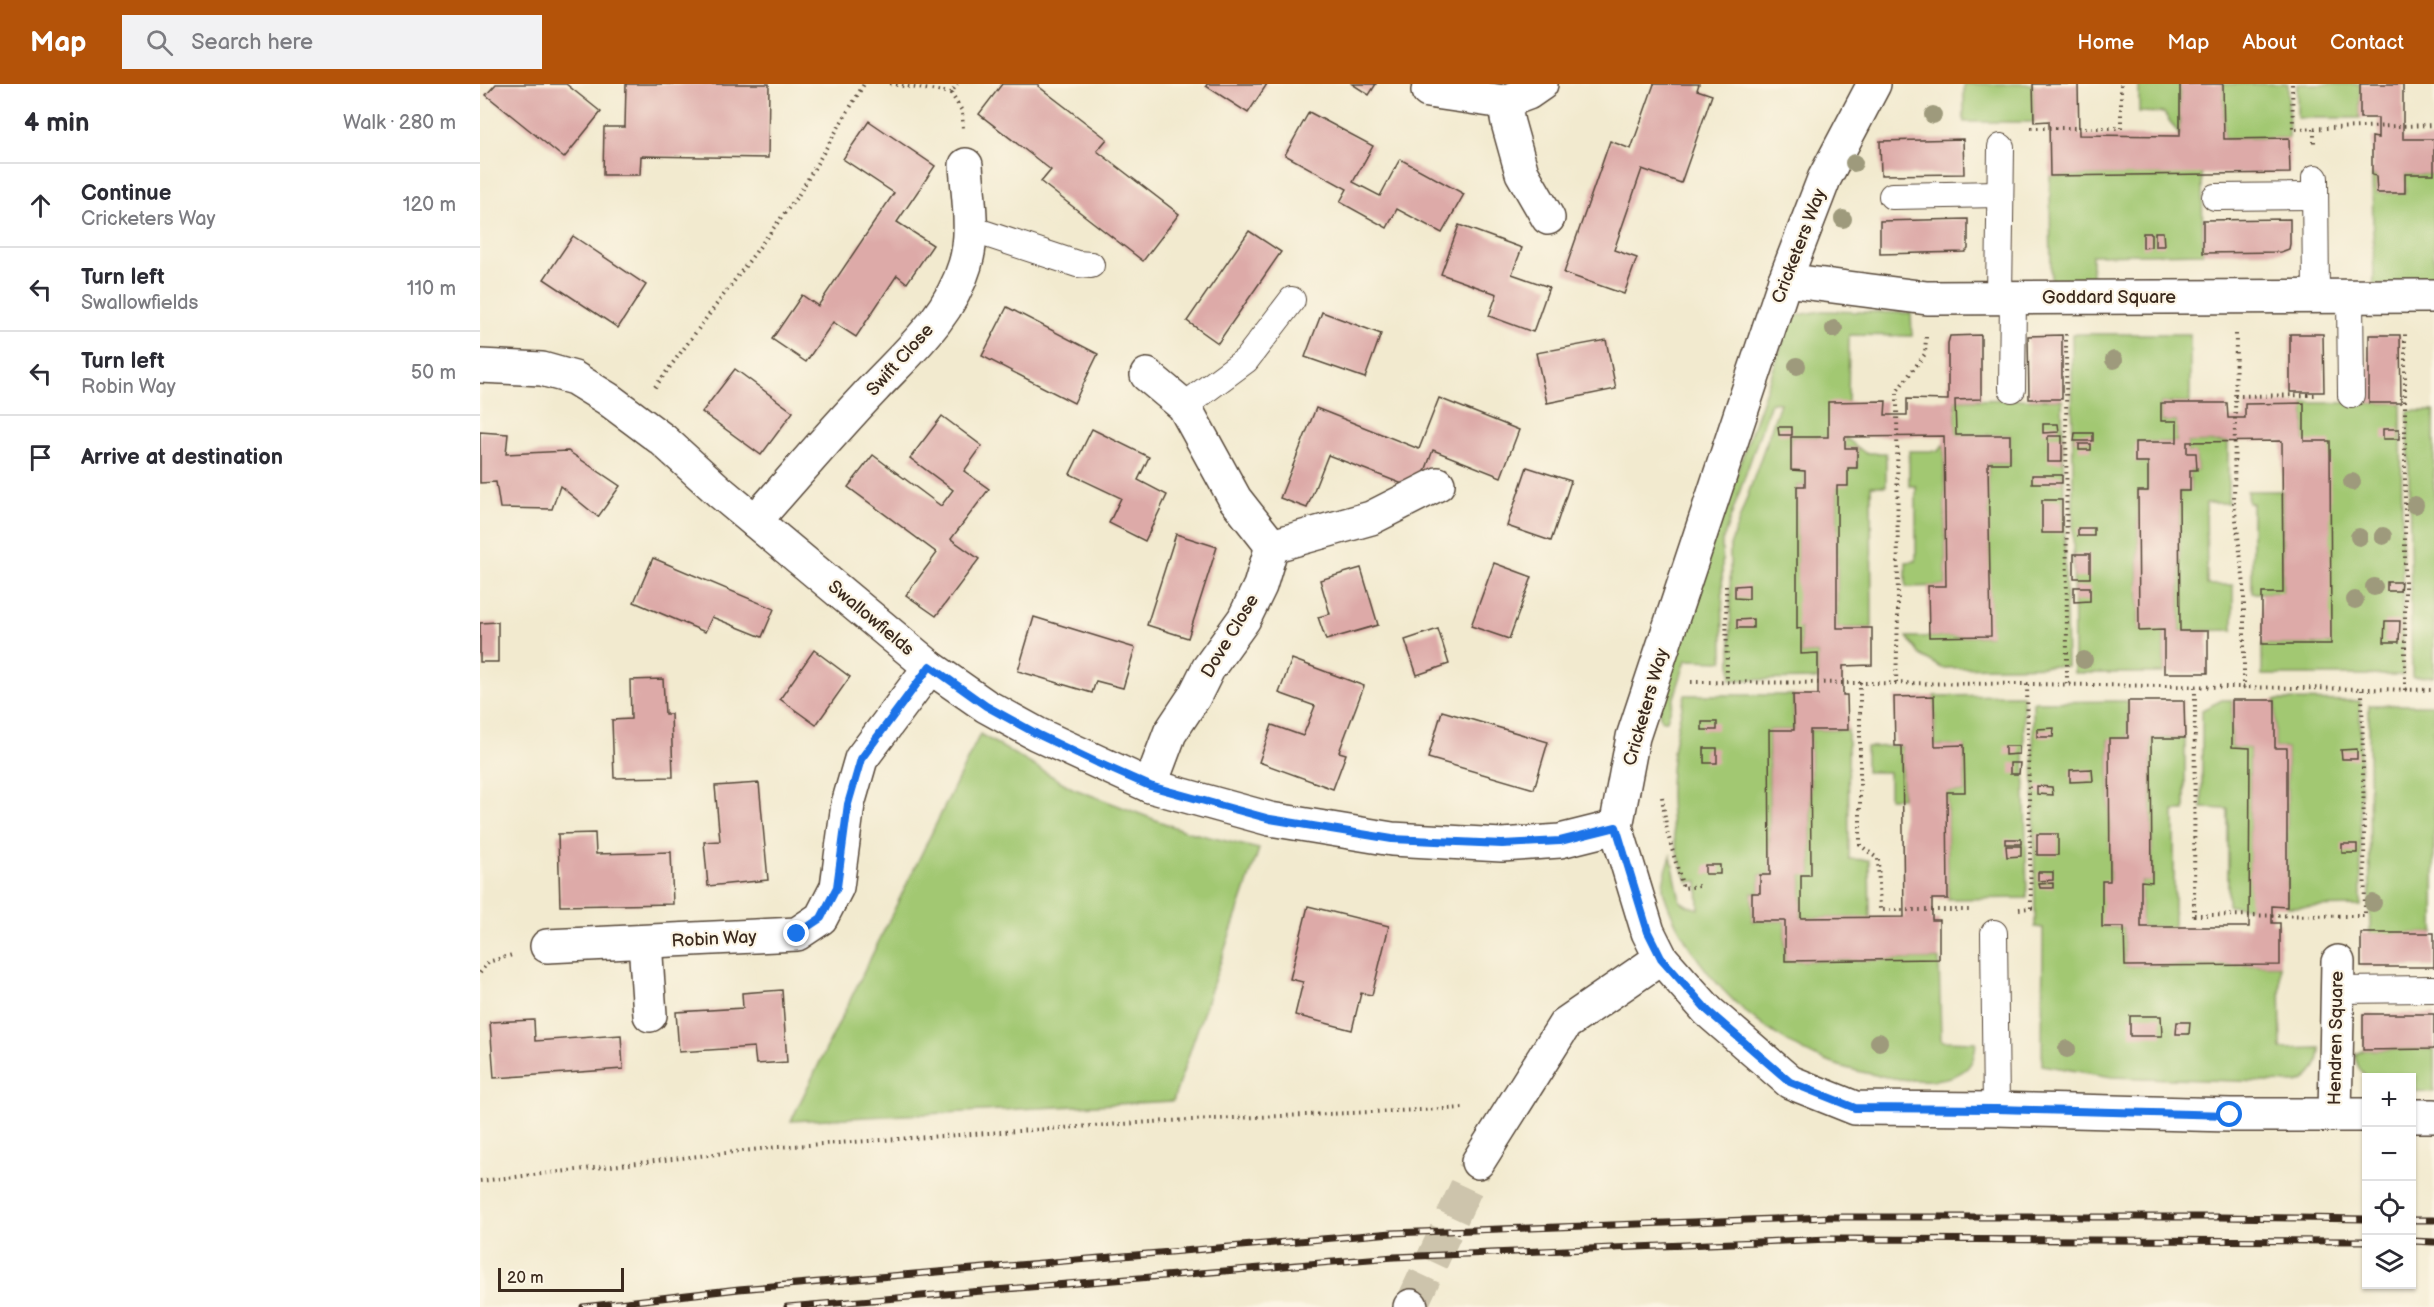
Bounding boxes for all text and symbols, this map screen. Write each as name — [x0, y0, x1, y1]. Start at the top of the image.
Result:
search box — [122, 15, 542, 69]
text: Map — [30, 26, 86, 59]
icon: search — [143, 26, 176, 59]
text: Search here — [191, 29, 313, 56]
text: Home — [2077, 30, 2134, 55]
text: Map — [2167, 30, 2209, 55]
text: About — [2242, 30, 2297, 55]
text: Contact — [2330, 30, 2404, 55]
text: 4 min — [24, 108, 89, 139]
text: Walk · 280 m — [343, 111, 456, 135]
text: Continue — [81, 180, 171, 207]
street label: Cricketers Way — [1767, 185, 1831, 306]
icon: ahead — [24, 189, 57, 222]
text: 120 m — [403, 193, 456, 217]
text: Cricketers Way — [81, 207, 216, 231]
text: Turn left — [81, 264, 165, 291]
icon: left — [24, 273, 57, 306]
text: 110 m — [407, 277, 456, 301]
street label: Goddard Square — [2042, 287, 2176, 308]
text: Swallowfields — [81, 291, 198, 315]
street label: Swift Close — [862, 319, 938, 400]
text: Turn left — [81, 348, 165, 375]
icon: left — [24, 357, 57, 390]
text: 50 m — [411, 361, 456, 385]
text: Robin Way — [81, 375, 176, 399]
icon: arrive — [24, 441, 57, 474]
text: Arrive at destination — [81, 444, 283, 471]
street label: Swallowfields — [824, 576, 918, 660]
street label: Dove Close — [1197, 590, 1263, 681]
street label: Cricketers Way — [1619, 645, 1673, 768]
route end — [783, 920, 809, 946]
street label: Robin Way — [671, 926, 758, 952]
street label: Hendren Square — [2324, 970, 2348, 1105]
map controls — [2362, 1073, 2416, 1289]
button: + — [2362, 1073, 2416, 1127]
route start — [2216, 1101, 2242, 1127]
button: − — [2362, 1127, 2416, 1181]
button: locate — [2362, 1181, 2416, 1235]
button: layers — [2362, 1235, 2416, 1289]
scale bar — [498, 1265, 624, 1292]
text: 20 m — [507, 1269, 543, 1288]

